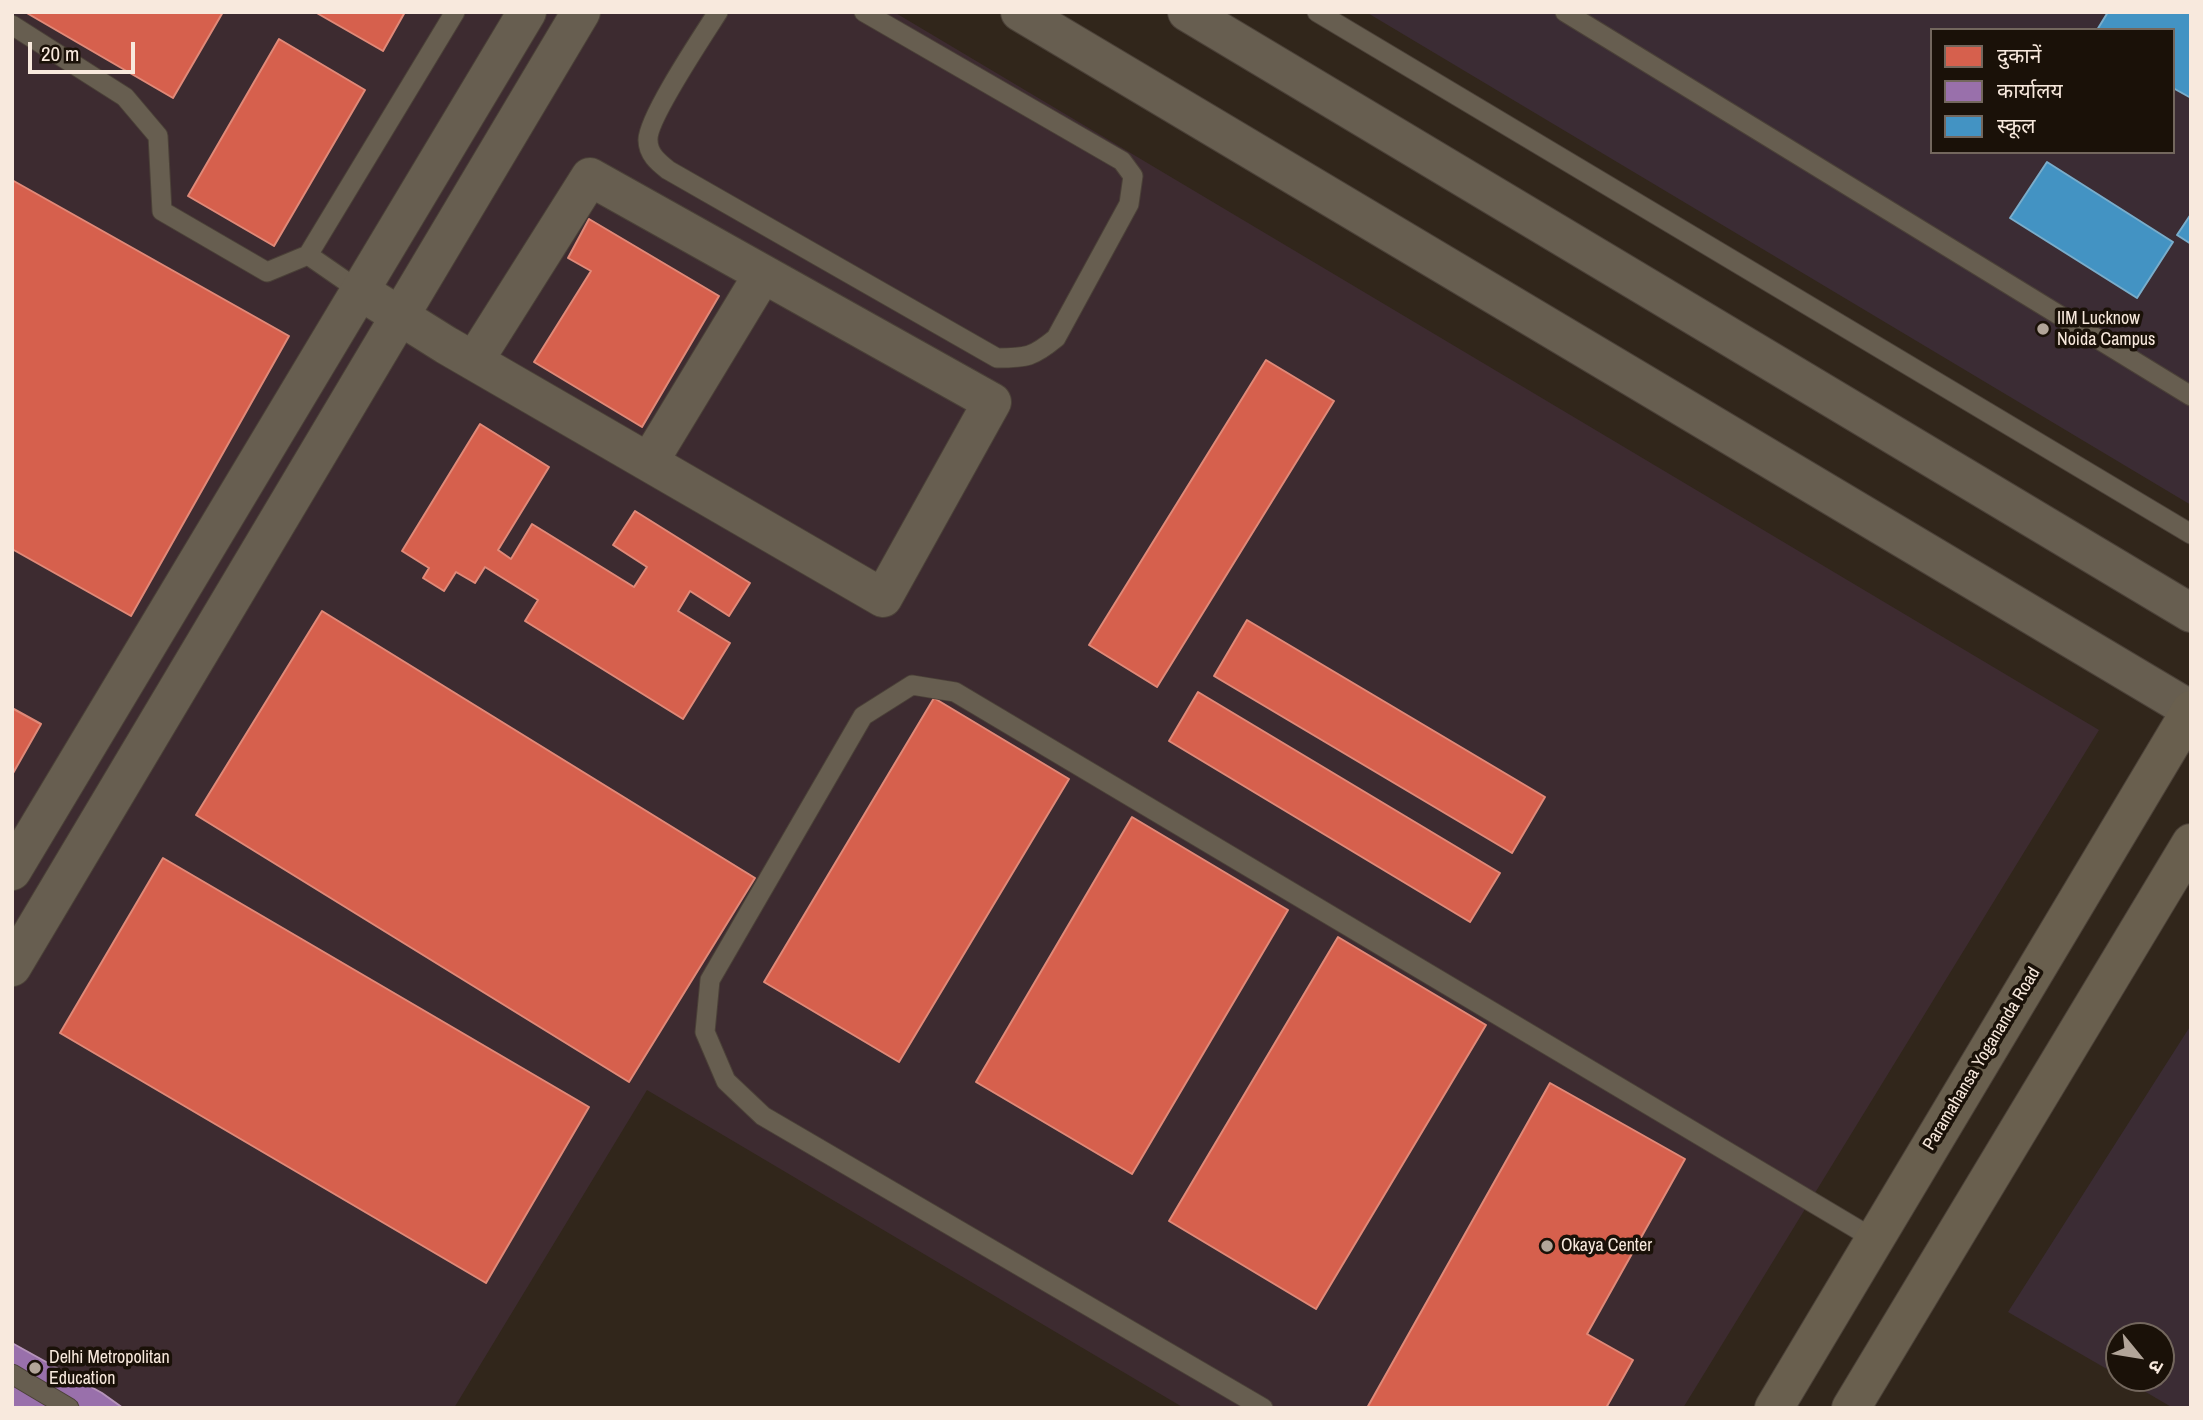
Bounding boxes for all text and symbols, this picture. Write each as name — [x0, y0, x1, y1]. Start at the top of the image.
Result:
scale bar — [32, 28, 138, 72]
legend — [1930, 28, 2175, 154]
text: 20 m — [41, 39, 79, 68]
text: दुकानें — [1997, 41, 2041, 70]
text: कार्यालय — [1997, 76, 2063, 105]
text: स्कूल — [1997, 111, 2036, 140]
place label: IIM Lucknow Noida Campus — [2057, 308, 2155, 350]
marker: IIM Lucknow Noida Campus — [2035, 321, 2051, 337]
street label: Paramahansa Yogananda Road — [1919, 964, 2045, 1154]
place label: Okaya Center — [1561, 1235, 1652, 1257]
marker: Okaya Center — [1539, 1238, 1555, 1254]
north arrow — [2105, 1322, 2175, 1392]
place label: Delhi Metropolitan Education — [49, 1347, 170, 1390]
text: उ — [2142, 1355, 2170, 1378]
marker: Delhi Metropolitan Education — [27, 1360, 43, 1376]

